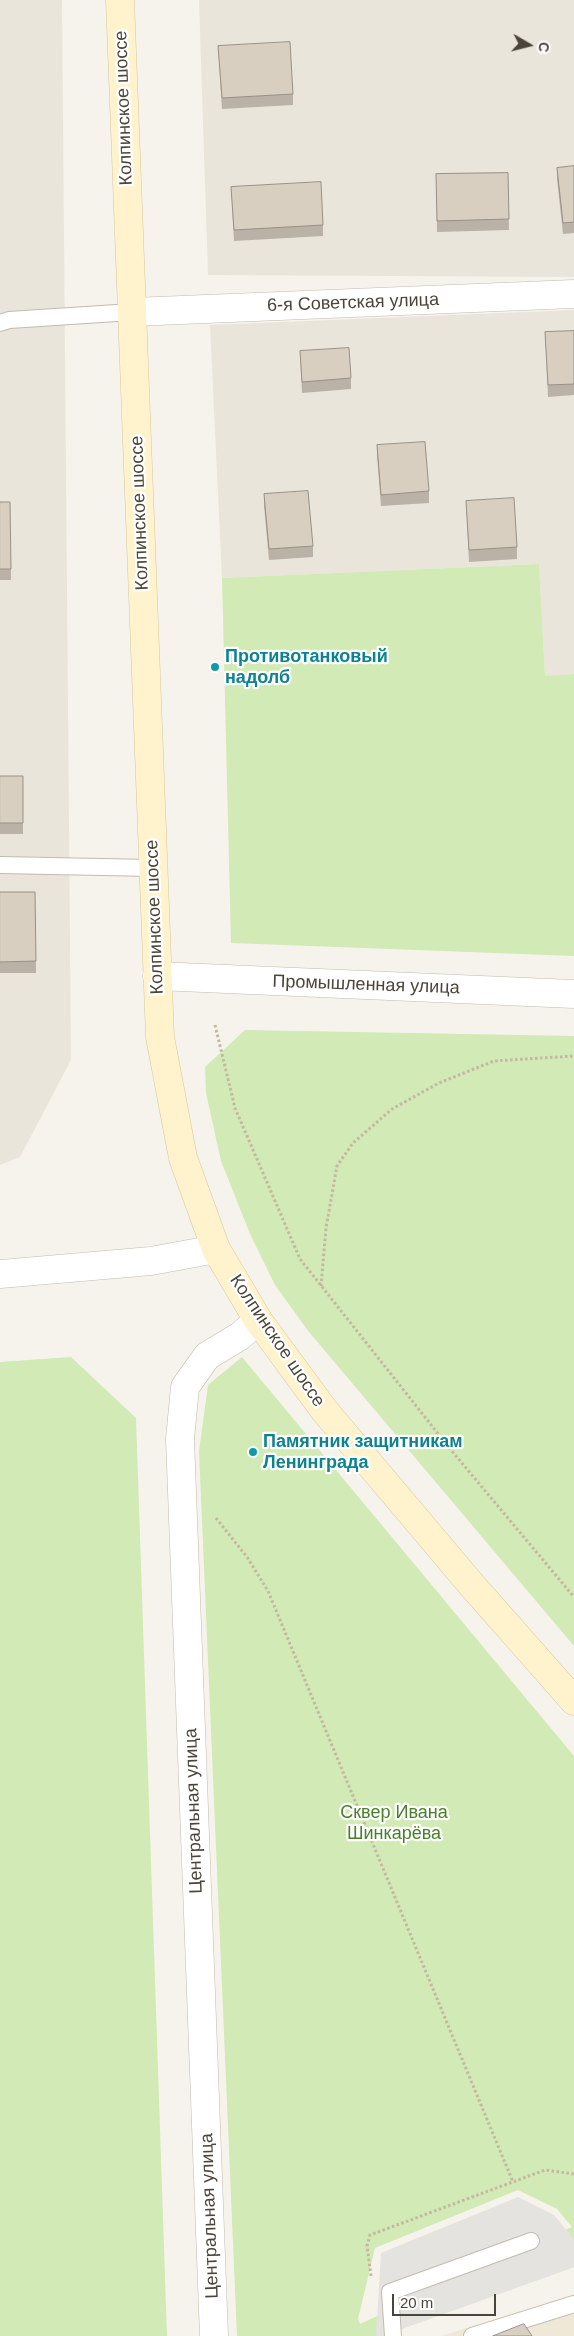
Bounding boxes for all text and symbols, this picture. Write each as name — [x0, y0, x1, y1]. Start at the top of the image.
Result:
north arrow — [504, 20, 554, 70]
street label: Колпинское шоссе — [111, 30, 137, 186]
text: С — [535, 41, 552, 53]
street label: 6-я Советская улица — [267, 289, 439, 317]
street label: Колпинское шоссе — [127, 435, 153, 591]
place label: Противотанковый надолб — [225, 646, 388, 689]
marker: Противотанковый надолб — [209, 661, 221, 673]
street label: Колпинское шоссе — [142, 839, 168, 995]
street label: Промышленная улица — [272, 971, 460, 999]
street label: Колпинское шоссе — [225, 1271, 329, 1411]
place label: Памятник защитникам Ленинграда — [263, 1431, 463, 1474]
marker: Памятник защитникам Ленинграда — [247, 1446, 259, 1458]
street label: Центральная улица — [180, 1728, 208, 1894]
park label: Сквер Ивана Шинкарёва — [340, 1802, 448, 1845]
street label: Центральная улица — [196, 2133, 224, 2299]
scale bar — [394, 2284, 498, 2316]
text: 20 m — [400, 2294, 433, 2311]

